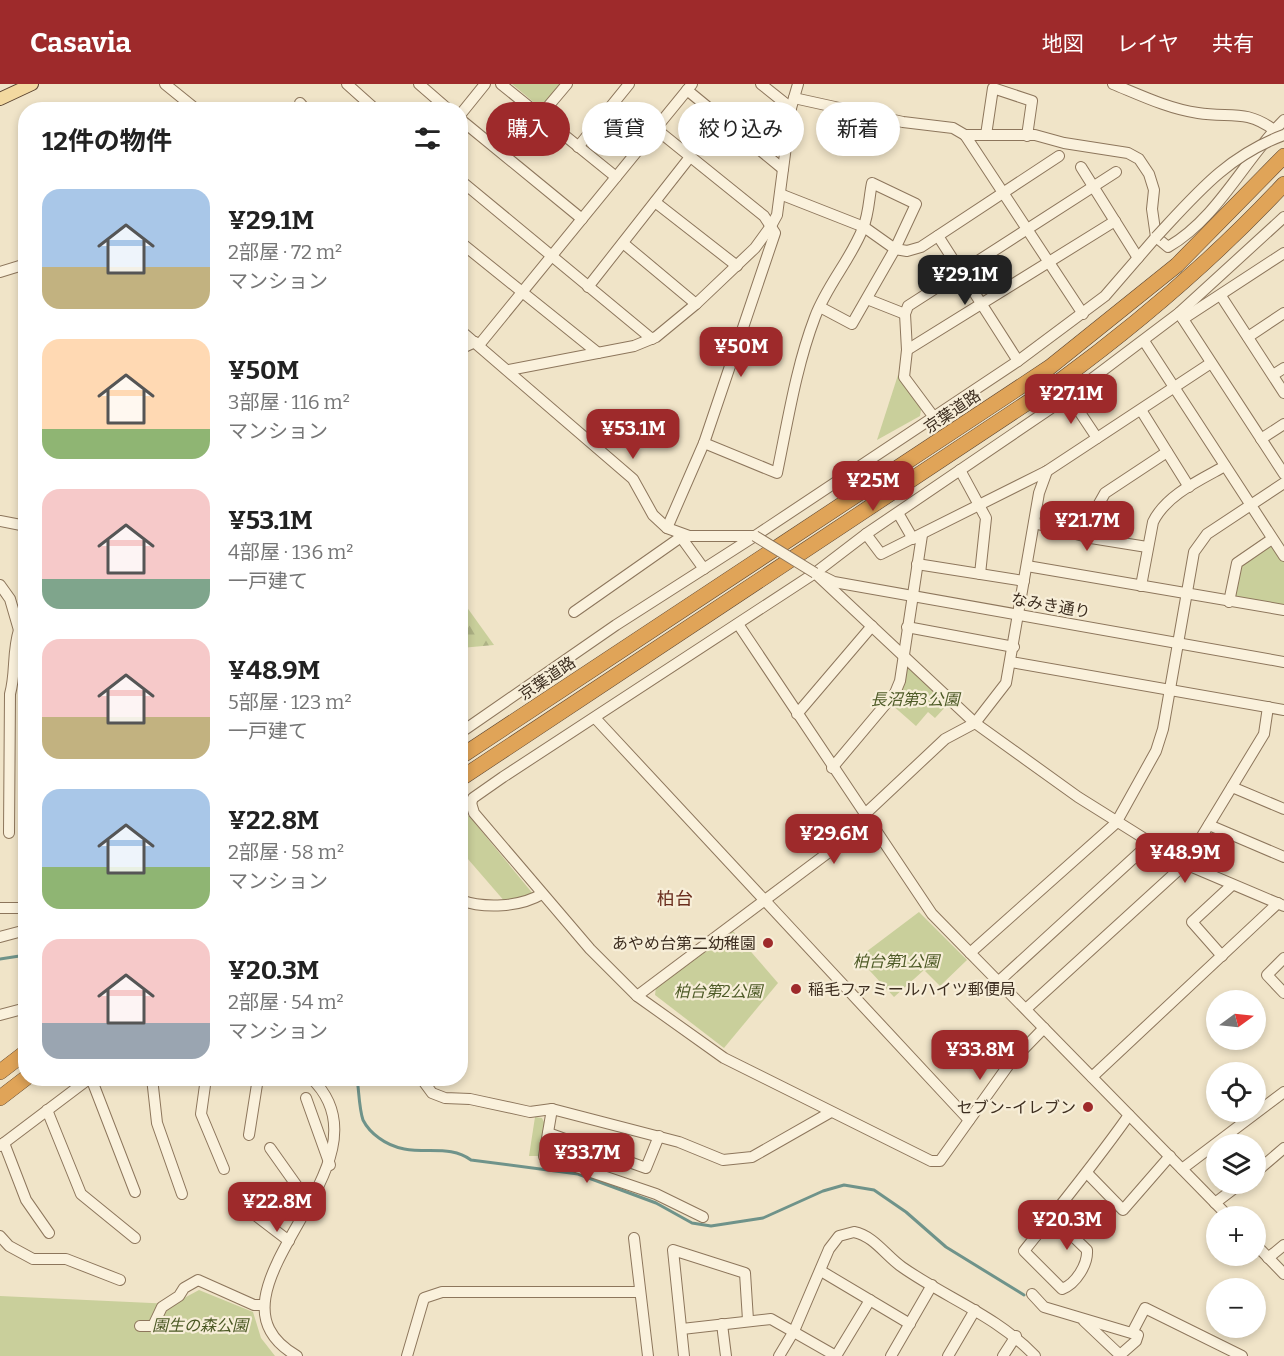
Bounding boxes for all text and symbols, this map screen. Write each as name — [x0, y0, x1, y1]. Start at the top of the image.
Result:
text: Casavia — [30, 26, 131, 59]
text: 地図 — [1042, 31, 1084, 57]
text: レイヤ — [1117, 31, 1179, 57]
text: 共有 — [1212, 31, 1254, 57]
chip: 購入 — [486, 102, 570, 156]
chip: 賃貸 — [582, 102, 666, 156]
chip: 絞り込み — [678, 102, 804, 156]
chip: 新着 — [816, 102, 900, 156]
icon: filters — [411, 122, 444, 155]
text: 12件の物件 — [42, 126, 172, 157]
text: ¥29.1M — [228, 205, 314, 236]
icon: home — [90, 213, 162, 285]
text: 2部屋 · 72 m² — [228, 240, 342, 264]
pin: ¥29.1M — [916, 255, 1014, 306]
text: ¥29.1M — [932, 262, 998, 286]
text: マンション — [228, 269, 328, 293]
pin: ¥50M — [705, 327, 777, 378]
text: ¥50M — [714, 334, 768, 358]
text: ¥50M — [228, 355, 299, 386]
icon: home — [90, 363, 162, 435]
pin: ¥27.1M — [1022, 374, 1120, 425]
text: ¥27.1M — [1039, 381, 1103, 405]
street label: 京葉道路 — [920, 386, 984, 437]
text: 3部屋 · 116 m² — [228, 390, 350, 414]
pin: ¥53.1M — [584, 409, 682, 460]
text: ¥53.1M — [600, 416, 666, 440]
text: マンション — [228, 419, 328, 443]
pin: ¥25M — [837, 461, 909, 512]
text: ¥25M — [846, 468, 900, 492]
pin: ¥21.7M — [1038, 501, 1136, 552]
text: ¥53.1M — [228, 505, 313, 536]
text: ¥21.7M — [1054, 508, 1120, 532]
icon: home — [90, 513, 162, 585]
text: 4部屋 · 136 m² — [228, 540, 353, 564]
text: 一戸建て — [228, 569, 308, 593]
street label: なみき通り — [1010, 589, 1092, 622]
street label: 京葉道路 — [515, 653, 579, 704]
text: ¥48.9M — [228, 655, 320, 686]
icon: home — [90, 663, 162, 735]
text: 5部屋 · 123 m² — [228, 690, 351, 714]
park label: 長沼第3公園 — [871, 690, 961, 709]
text: 一戸建て — [228, 719, 308, 743]
text: ¥22.8M — [228, 805, 319, 836]
icon: home — [90, 813, 162, 885]
pin: ¥29.6M — [785, 814, 883, 865]
text: ¥29.6M — [799, 821, 869, 845]
pin: ¥48.9M — [1136, 833, 1234, 884]
text: 2部屋 · 58 m² — [228, 840, 344, 864]
text: ¥48.9M — [1150, 840, 1220, 864]
text: マンション — [228, 869, 328, 893]
district label: 柏台 — [657, 888, 693, 910]
place label: あやめ台第二幼稚園 — [612, 934, 756, 953]
marker: あやめ台第二幼稚園 — [761, 936, 775, 950]
park label: 柏台第1公園 — [853, 952, 941, 971]
text: ¥20.3M — [228, 955, 319, 986]
icon: home — [90, 963, 162, 1035]
place label: 稲毛ファミールハイツ郵便局 — [808, 980, 1016, 999]
park label: 柏台第2公園 — [674, 982, 764, 1001]
marker: 稲毛ファミールハイツ郵便局 — [789, 982, 803, 996]
text: 2部屋 · 54 m² — [228, 990, 344, 1014]
north arrow — [1206, 990, 1266, 1050]
map controls — [1206, 990, 1266, 1338]
text: マンション — [228, 1019, 328, 1043]
pin: ¥33.8M — [931, 1030, 1029, 1081]
text: ¥33.8M — [945, 1037, 1015, 1061]
button: locate — [1206, 1062, 1266, 1122]
place label: セブン-イレブン — [957, 1098, 1076, 1117]
marker: セブン-イレブン — [1081, 1100, 1095, 1114]
pin: ¥33.7M — [538, 1133, 636, 1184]
button: layers — [1206, 1134, 1266, 1194]
text: ¥33.7M — [553, 1140, 621, 1164]
pin: ¥22.8M — [228, 1182, 326, 1233]
text: ¥22.8M — [242, 1189, 312, 1213]
pin: ¥20.3M — [1018, 1200, 1116, 1251]
button: + — [1206, 1206, 1266, 1266]
text: ¥20.3M — [1032, 1207, 1102, 1231]
button: − — [1206, 1278, 1266, 1338]
park label: 園生の森公園 — [152, 1316, 250, 1335]

